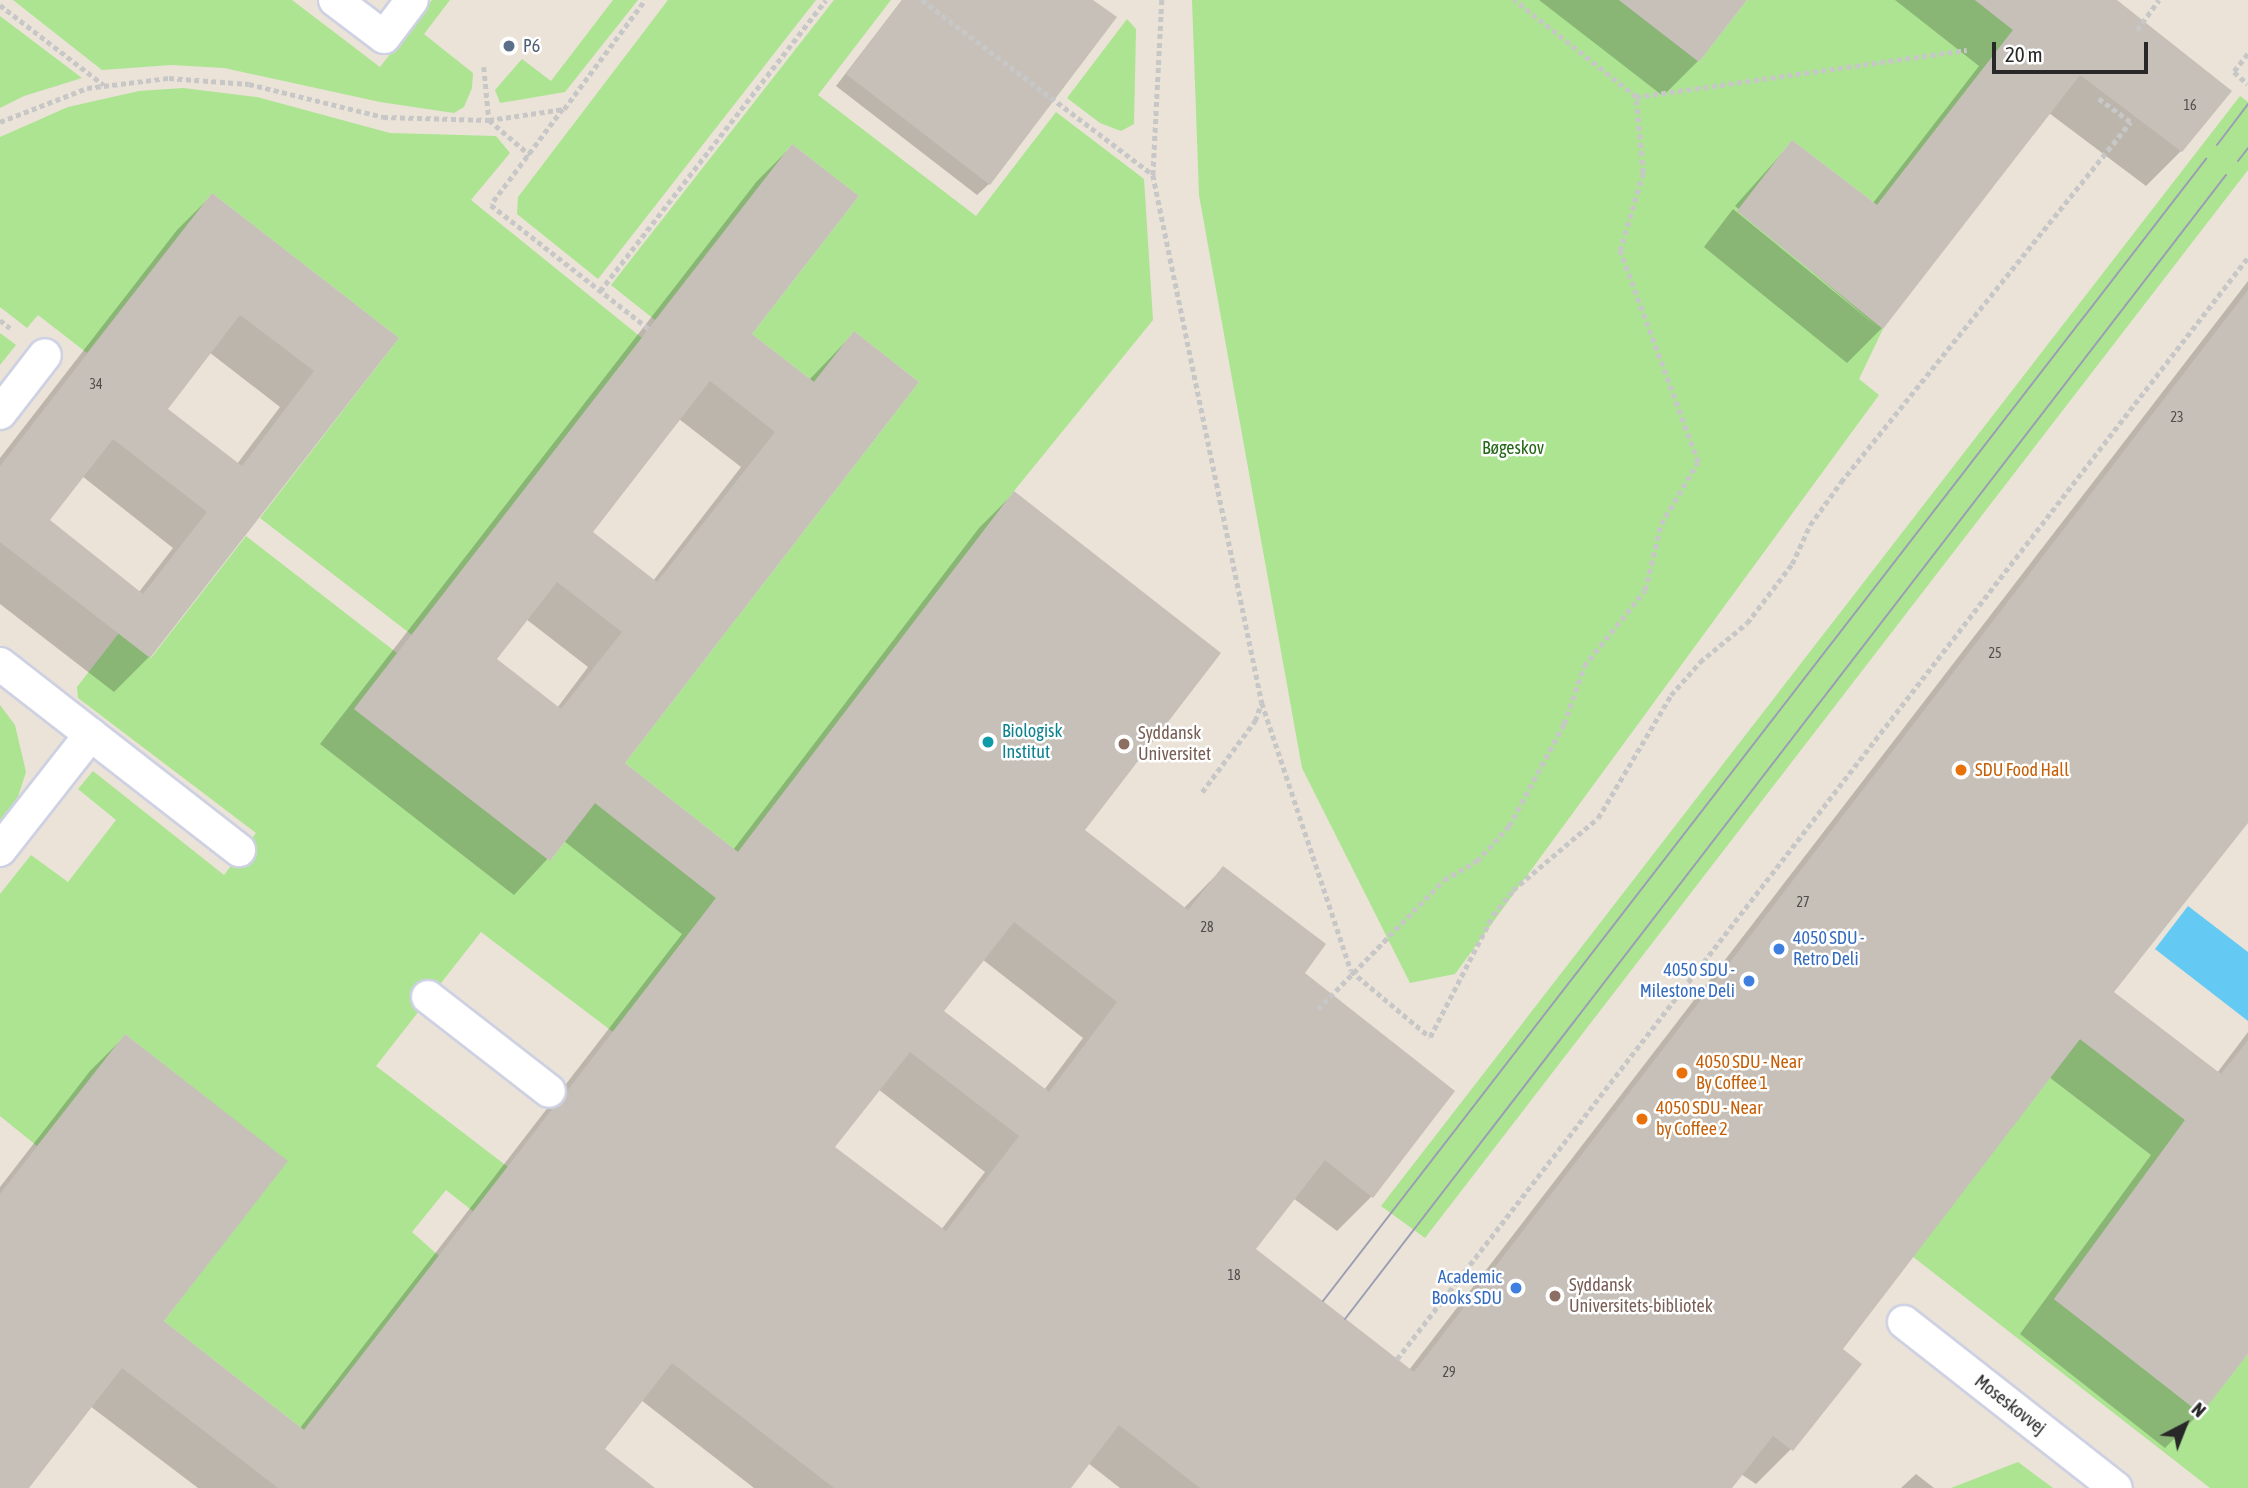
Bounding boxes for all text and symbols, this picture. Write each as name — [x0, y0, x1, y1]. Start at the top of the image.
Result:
scale bar — [1996, 28, 2152, 72]
place label: P6 — [523, 35, 540, 57]
marker: P6 — [501, 38, 517, 54]
text: 20 m — [2005, 42, 2043, 66]
house number: 16 — [2183, 97, 2197, 113]
house number: 34 — [89, 376, 103, 392]
house number: 23 — [2170, 409, 2184, 425]
park label: Bøgeskov — [1482, 437, 1544, 459]
house number: 25 — [1988, 645, 2002, 661]
place label: Biologisk Institut — [1002, 721, 1062, 764]
place label: Syddansk Universitet — [1138, 723, 1211, 766]
marker: Biologisk Institut — [980, 734, 996, 750]
marker: Syddansk Universitet — [1116, 736, 1132, 752]
place label: SDU Food Hall — [1975, 759, 2069, 781]
marker: SDU Food Hall — [1953, 762, 1969, 778]
house number: 27 — [1796, 894, 1810, 910]
house number: 28 — [1200, 919, 1214, 935]
place label: 4050 SDU - Retro Deli — [1793, 928, 1865, 970]
marker: 4050 SDU - Retro Deli — [1771, 941, 1787, 957]
place label: 4050 SDU - Milestone Deli — [1640, 960, 1735, 1002]
marker: 4050 SDU - Milestone Deli — [1741, 973, 1757, 989]
place label: 4050 SDU - Near By Coffee 1 — [1696, 1052, 1802, 1094]
marker: 4050 SDU - Near By Coffee 1 — [1674, 1065, 1690, 1081]
place label: 4050 SDU - Near by Coffee 2 — [1656, 1098, 1762, 1140]
marker: 4050 SDU - Near by Coffee 2 — [1634, 1111, 1650, 1127]
house number: 18 — [1227, 1267, 1241, 1283]
place label: Academic Books SDU — [1432, 1267, 1502, 1310]
place label: Syddansk Universitets-bibliotek — [1569, 1275, 1713, 1318]
marker: Academic Books SDU — [1508, 1280, 1524, 1296]
marker: Syddansk Universitets-bibliotek — [1547, 1288, 1563, 1304]
house number: 29 — [1442, 1364, 1456, 1380]
street label: Moseskovvej — [1970, 1371, 2050, 1439]
north arrow — [2150, 1390, 2220, 1460]
text: N — [2188, 1397, 2211, 1421]

